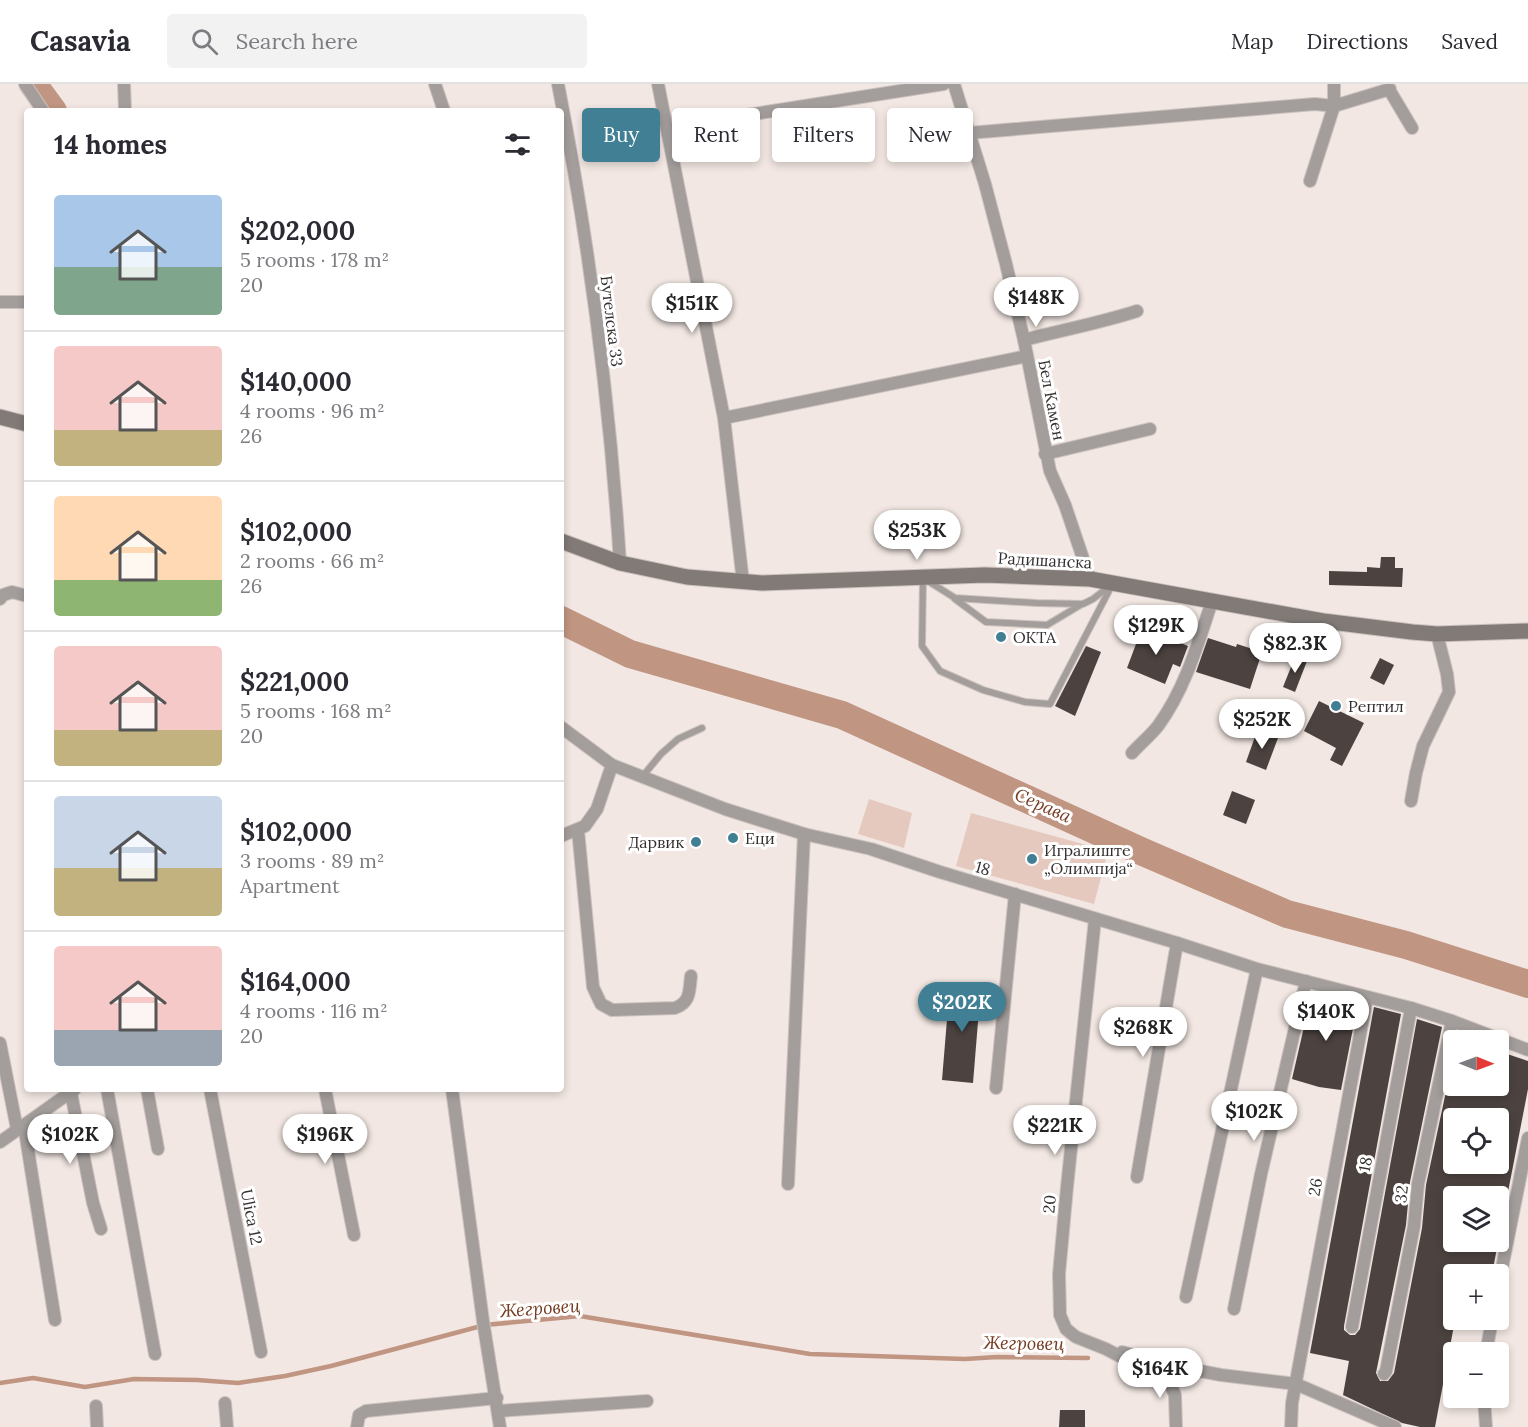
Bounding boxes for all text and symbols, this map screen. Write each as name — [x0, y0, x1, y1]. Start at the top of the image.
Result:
search box — [167, 14, 587, 68]
text: Casavia — [30, 23, 131, 59]
icon: search — [188, 25, 221, 58]
text: Search here — [236, 27, 358, 55]
text: Map — [1231, 28, 1274, 55]
text: Directions — [1307, 28, 1408, 55]
text: Saved — [1441, 28, 1498, 55]
chip: Buy — [582, 108, 660, 162]
chip: Rent — [672, 108, 760, 162]
chip: Filters — [772, 108, 875, 162]
chip: New — [887, 108, 973, 162]
text: 14 homes — [54, 128, 167, 161]
icon: filters — [501, 128, 534, 161]
text: $202,000 — [240, 214, 355, 247]
icon: home — [102, 219, 174, 291]
text: 5 rooms · 178 m² — [240, 247, 389, 272]
text: 20 — [240, 272, 263, 297]
street label: Бутелска 33 — [596, 274, 628, 368]
pin: $148K — [994, 277, 1078, 328]
pin: $151K — [650, 283, 734, 334]
text: $148K — [1008, 284, 1064, 309]
text: $151K — [665, 290, 719, 315]
street label: Бел Камен — [1034, 358, 1070, 442]
text: $140,000 — [240, 365, 352, 398]
icon: home — [102, 370, 174, 442]
text: 4 rooms · 96 m² — [240, 398, 385, 423]
text: 26 — [240, 423, 262, 448]
pin: $253K — [875, 510, 959, 561]
text: $102,000 — [240, 515, 352, 548]
text: $253K — [888, 517, 946, 542]
icon: home — [102, 520, 174, 592]
text: 2 rooms · 66 m² — [240, 548, 385, 573]
street label: Радишанска — [997, 548, 1093, 572]
text: 26 — [240, 573, 262, 598]
pin: $129K — [1114, 605, 1198, 656]
text: $129K — [1128, 612, 1184, 637]
pin: $82.3K — [1246, 623, 1344, 674]
place label: ОКТА — [1013, 627, 1057, 647]
marker: ОКТА — [994, 630, 1008, 644]
text: $82.3K — [1263, 630, 1327, 655]
text: $221,000 — [240, 665, 349, 698]
icon: home — [102, 670, 174, 742]
place label: Рептил — [1348, 696, 1404, 716]
text: 5 rooms · 168 m² — [240, 698, 392, 723]
pin: $252K — [1220, 699, 1304, 750]
marker: Рептил — [1329, 699, 1343, 713]
text: $252K — [1233, 706, 1291, 731]
text: 20 — [240, 723, 263, 748]
water label: Серава — [1011, 782, 1075, 828]
text: $102,000 — [240, 815, 352, 848]
icon: home — [102, 820, 174, 892]
place label: Еци — [745, 828, 775, 848]
marker: Еци — [726, 831, 740, 845]
place label: Дарвик — [628, 832, 684, 852]
marker: Дарвик — [689, 835, 703, 849]
place label: Игралиште „Олимпија“ — [1044, 840, 1133, 878]
text: 3 rooms · 89 m² — [240, 848, 384, 873]
marker: Игралиште „Олимпија“ — [1025, 852, 1039, 866]
street label: 18 — [973, 856, 993, 880]
text: Apartment — [240, 873, 340, 898]
text: $164,000 — [240, 965, 351, 998]
icon: home — [102, 970, 174, 1042]
pin: $202K — [920, 982, 1004, 1033]
text: $202K — [932, 989, 992, 1014]
pin: $140K — [1284, 991, 1368, 1042]
text: 4 rooms · 116 m² — [240, 998, 388, 1023]
text: $140K — [1297, 998, 1355, 1023]
pin: $268K — [1101, 1007, 1185, 1058]
text: $268K — [1113, 1014, 1173, 1039]
text: 20 — [240, 1023, 263, 1048]
north arrow — [1443, 1030, 1509, 1096]
map controls — [1443, 1030, 1509, 1408]
pin: $102K — [1212, 1091, 1296, 1142]
text: $102K — [1225, 1098, 1283, 1123]
pin: $221K — [1013, 1105, 1097, 1156]
button: locate — [1443, 1108, 1509, 1174]
text: $221K — [1027, 1112, 1083, 1137]
pin: $102K — [28, 1114, 112, 1165]
pin: $196K — [283, 1114, 367, 1165]
text: $102K — [41, 1121, 99, 1146]
text: $196K — [296, 1121, 354, 1146]
street label: 18 — [1354, 1155, 1376, 1173]
street label: 26 — [1304, 1176, 1326, 1198]
street label: 32 — [1390, 1184, 1412, 1204]
button: layers — [1443, 1186, 1509, 1252]
street label: Ulica 12 — [237, 1187, 267, 1247]
street label: 20 — [1038, 1194, 1060, 1214]
button: + — [1443, 1264, 1509, 1330]
water label: Жегровец — [498, 1294, 581, 1322]
water label: Жегровец — [982, 1331, 1065, 1355]
button: − — [1443, 1342, 1509, 1408]
pin: $164K — [1118, 1348, 1202, 1399]
text: $164K — [1132, 1355, 1188, 1380]

